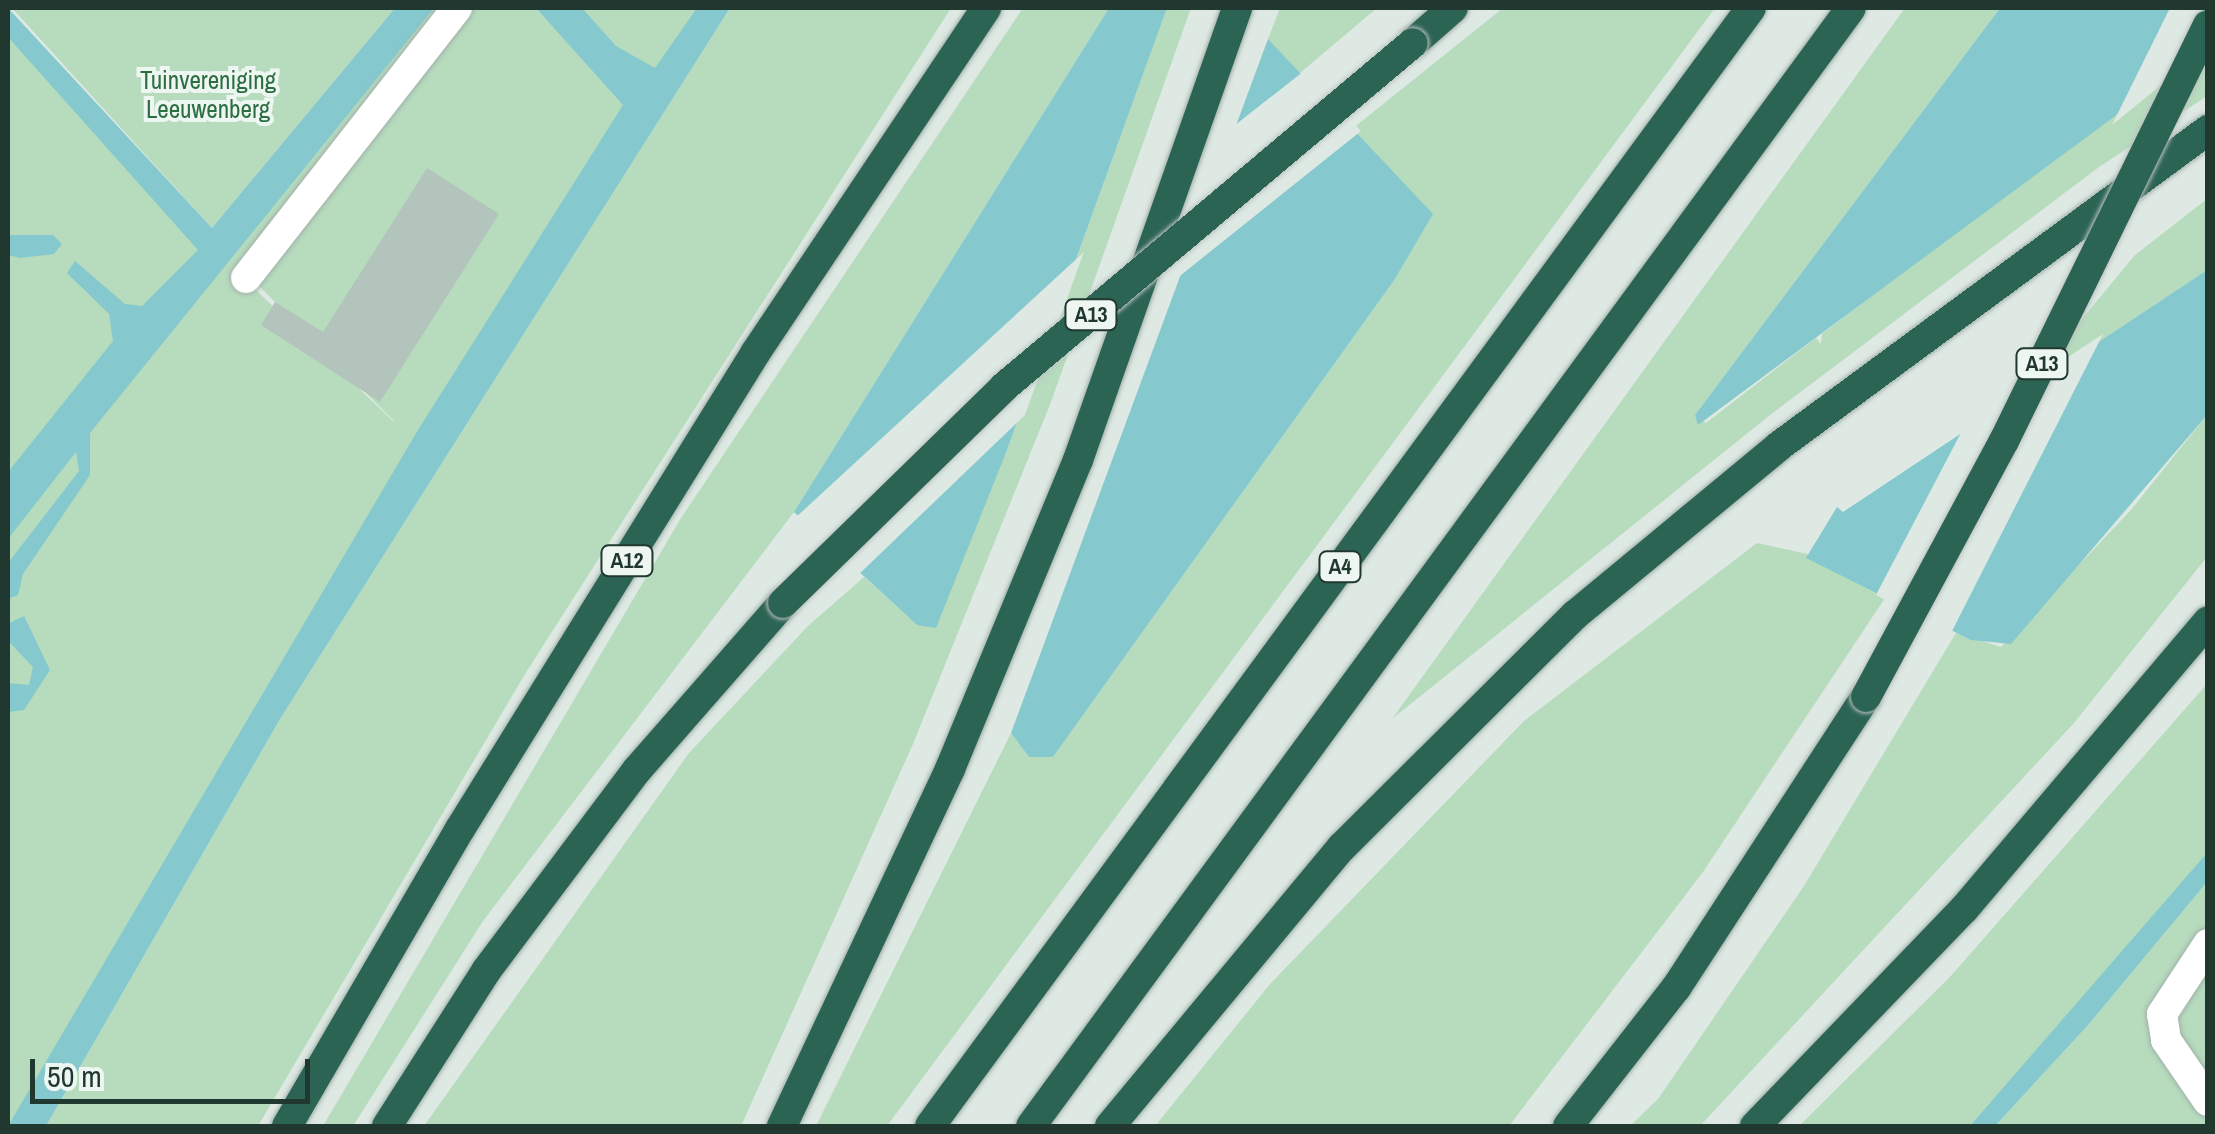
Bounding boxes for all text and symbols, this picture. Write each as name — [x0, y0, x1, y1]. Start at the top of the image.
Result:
park label: Tuinvereniging Leeuwenberg — [140, 66, 276, 125]
road number: A13 — [1064, 298, 1118, 332]
road number: A13 — [2014, 347, 2070, 381]
road number: A12 — [600, 544, 654, 578]
road number: A4 — [1318, 550, 1362, 584]
scale bar — [35, 1039, 315, 1101]
text: 50 m — [47, 1056, 102, 1096]

